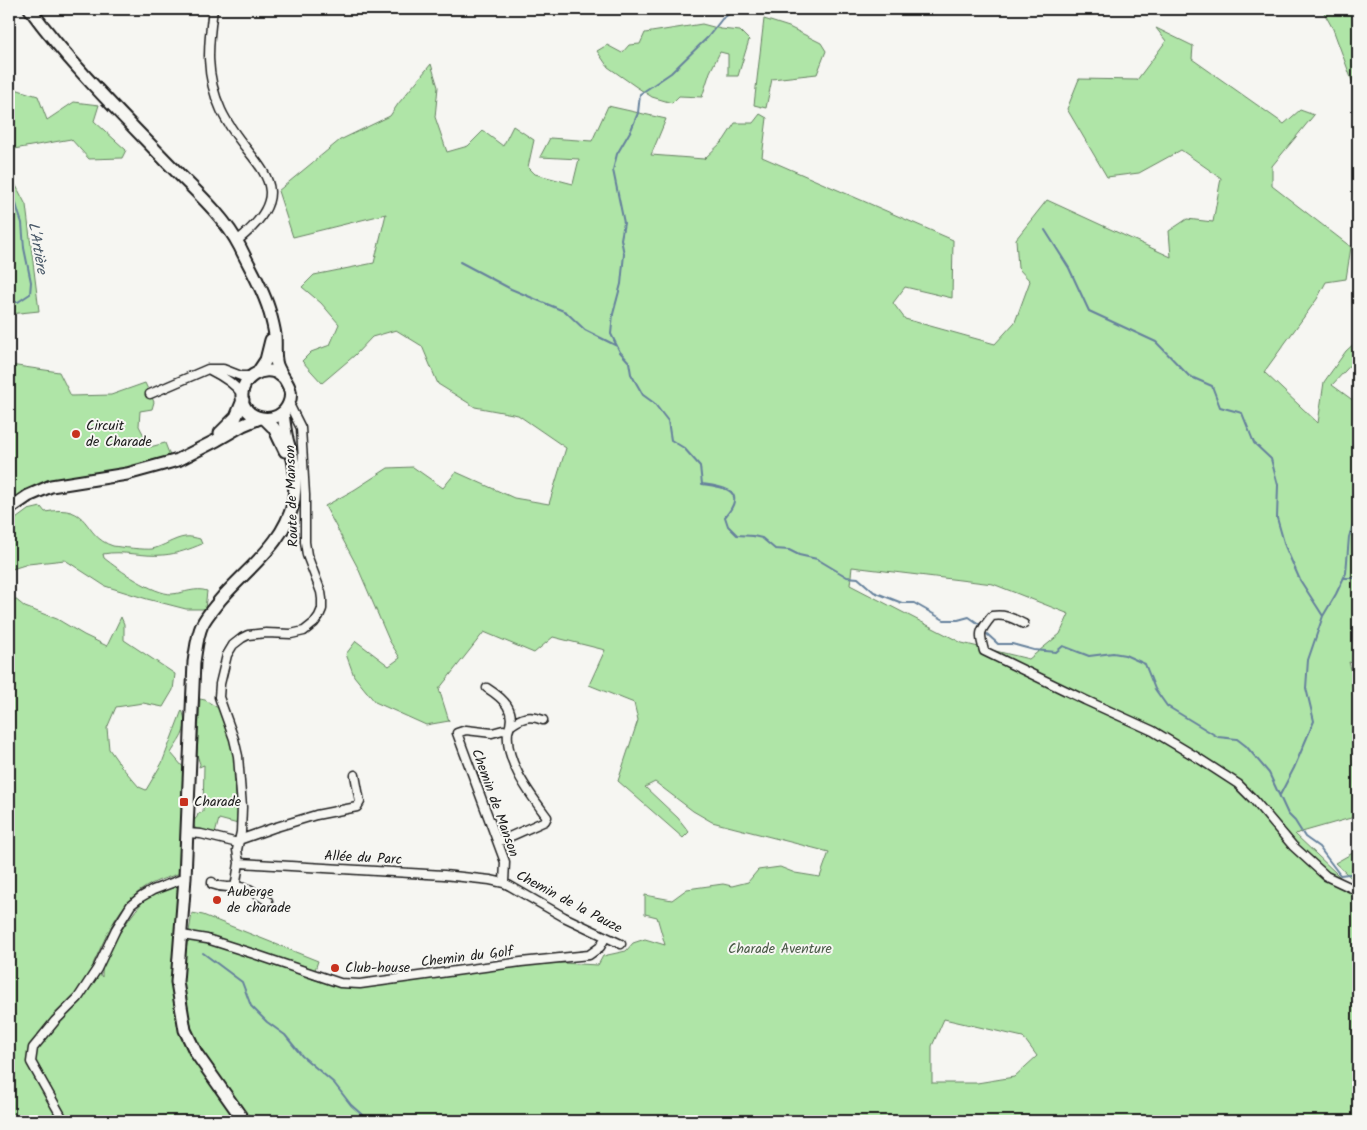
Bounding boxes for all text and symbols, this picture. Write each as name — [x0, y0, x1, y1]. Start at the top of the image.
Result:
water label: L'Artière — [21, 220, 54, 277]
place label: Circuit de Charade — [86, 415, 153, 453]
marker: Circuit de Charade — [70, 428, 82, 440]
street label: Route de Manson — [279, 444, 305, 548]
street label: Chemin de Manson — [465, 746, 525, 860]
place label: Charade — [194, 791, 242, 813]
marker: Charade — [178, 796, 190, 808]
street label: Allée du Parc — [324, 845, 402, 871]
street label: Chemin de la Pauze — [512, 865, 627, 940]
place label: Auberge de charade — [227, 881, 291, 919]
marker: Auberge de charade — [211, 894, 223, 906]
park label: Charade Aventure — [728, 938, 833, 960]
street label: Chemin du Golf — [420, 940, 516, 974]
place label: Club-house — [345, 957, 411, 979]
marker: Club-house — [329, 962, 341, 974]

